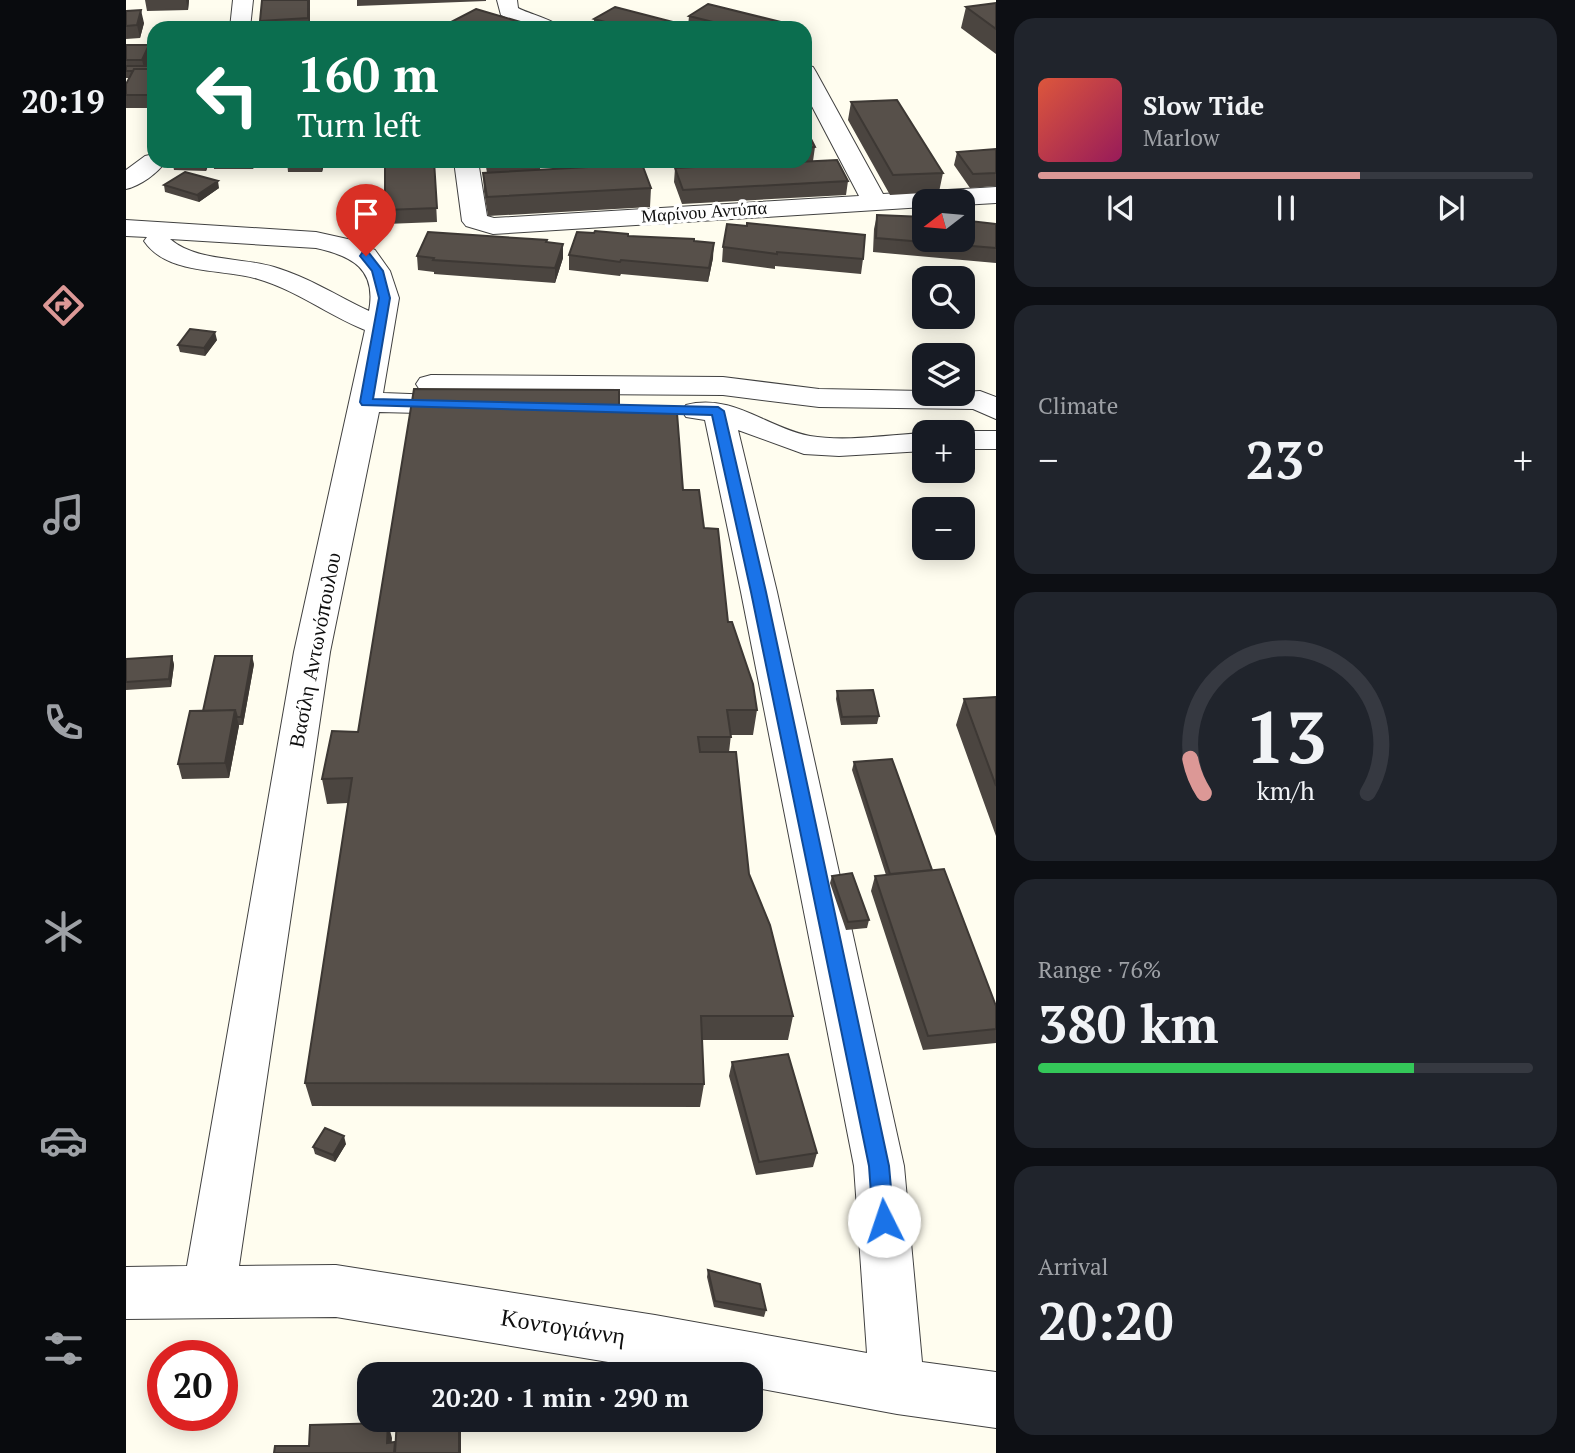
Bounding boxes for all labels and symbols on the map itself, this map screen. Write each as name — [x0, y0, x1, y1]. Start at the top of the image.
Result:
pin — [336, 184, 396, 256]
north arrow — [912, 189, 975, 252]
street label: Μαρίνου Αντύπα — [640, 195, 768, 227]
street label: Βασίλη Αντωνόπουλου — [281, 550, 347, 750]
position arrow — [847, 1184, 921, 1258]
street label: Κοντογιάννη — [499, 1300, 628, 1352]
speed limit sign: 20 — [147, 1340, 238, 1431]

